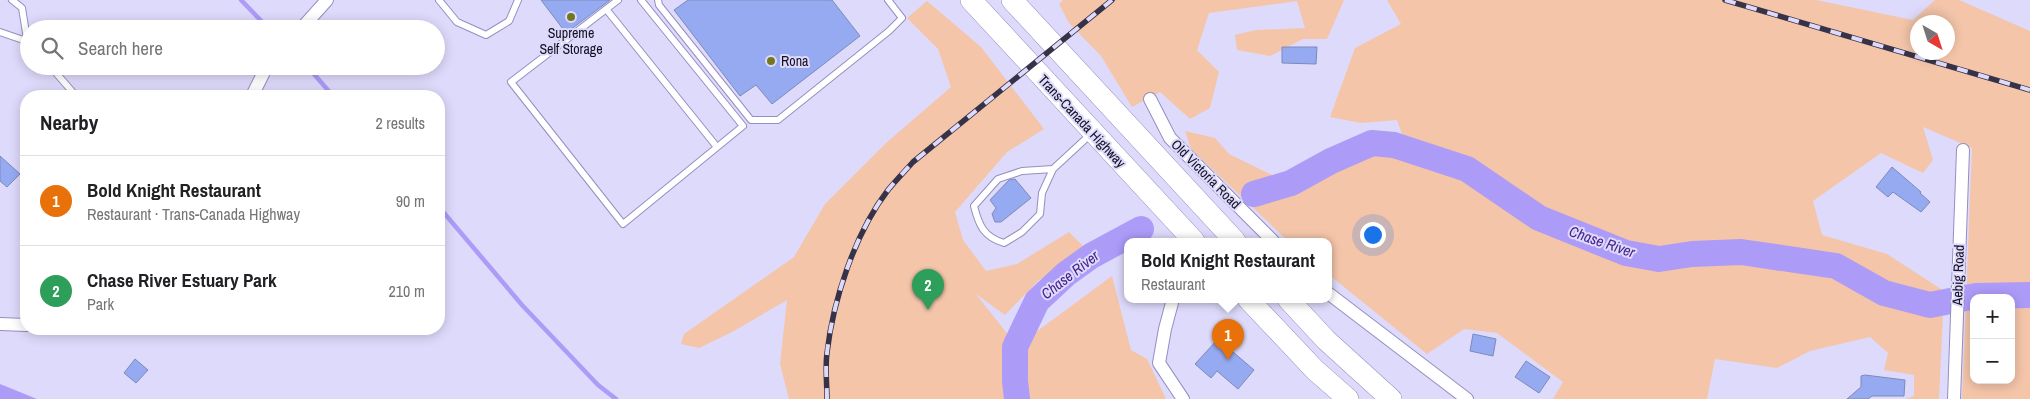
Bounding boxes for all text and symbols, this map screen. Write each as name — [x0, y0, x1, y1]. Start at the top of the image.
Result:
marker: Supreme Self Storage — [565, 11, 577, 23]
north arrow — [1910, 15, 1955, 60]
search box — [20, 20, 445, 75]
place label: Supreme Self Storage — [539, 24, 603, 58]
icon: search — [38, 34, 66, 62]
text: Search here — [78, 35, 163, 61]
place label: Rona — [781, 52, 809, 70]
marker: Rona — [765, 55, 777, 67]
street label: Trans-Canada Highway — [1034, 71, 1130, 172]
text: Nearby — [40, 108, 98, 137]
text: 2 results — [375, 112, 425, 134]
street label: Old Victoria Road — [1167, 135, 1245, 213]
text: Bold Knight Restaurant — [87, 177, 261, 203]
text: 1 — [52, 190, 60, 212]
text: 90 m — [396, 190, 425, 212]
text: Restaurant · Trans-Canada Highway — [87, 203, 300, 225]
water label: Chase River — [1566, 220, 1639, 263]
your location — [1360, 222, 1386, 248]
popup — [1124, 238, 1332, 303]
street label: Aebig Road — [1948, 244, 1968, 307]
water label: Chase River — [1036, 245, 1104, 304]
text: Bold Knight Restaurant — [1141, 247, 1315, 273]
text: Chase River Estuary Park — [87, 267, 277, 293]
pin: 2 — [912, 269, 944, 310]
text: Restaurant — [1141, 273, 1205, 295]
text: 2 — [52, 280, 60, 302]
text: 210 m — [389, 280, 425, 302]
text: Park — [87, 293, 114, 315]
map controls — [1970, 294, 2015, 384]
button: + — [1970, 294, 2015, 339]
pin: 1 — [1212, 319, 1244, 360]
button: − — [1970, 339, 2015, 384]

